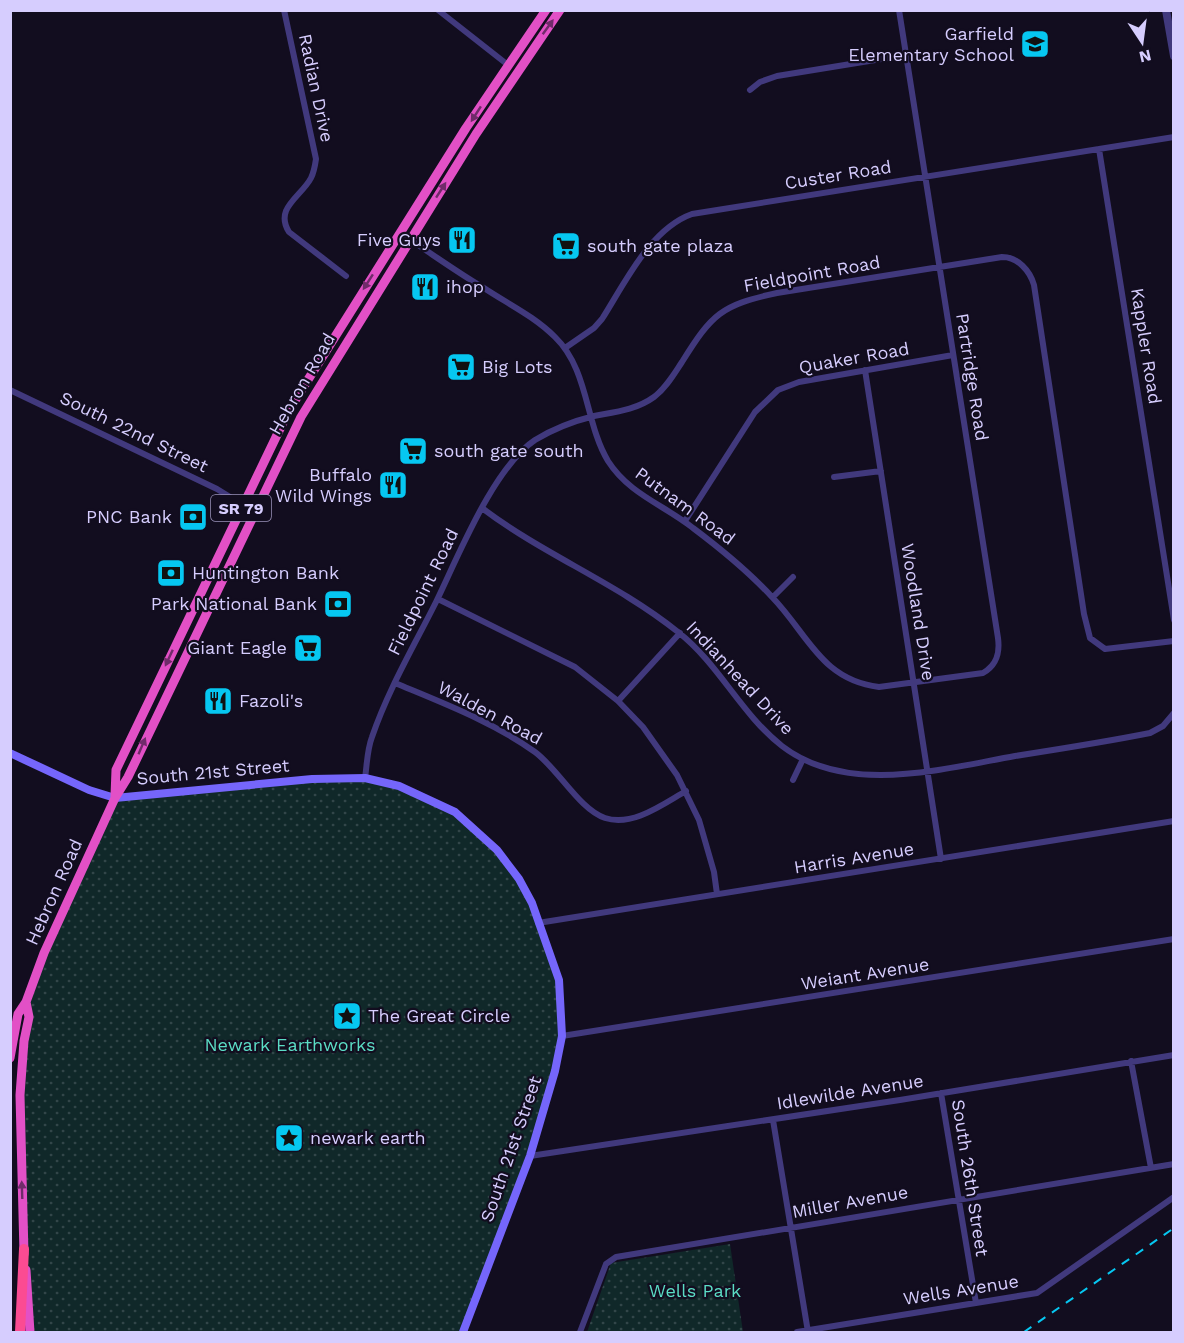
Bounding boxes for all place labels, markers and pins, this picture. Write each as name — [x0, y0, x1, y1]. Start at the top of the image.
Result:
place label: Garfield Elementary School — [848, 23, 1014, 65]
school or university icon: Garfield Elementary School — [1019, 28, 1051, 60]
restaurant icon: Five Guys — [446, 224, 478, 256]
place label: Five Guys — [357, 229, 441, 250]
supermarket icon: south gate plaza — [550, 230, 582, 262]
place label: south gate plaza — [587, 235, 733, 256]
restaurant icon: ihop — [409, 271, 441, 303]
place label: ihop — [446, 276, 484, 297]
supermarket icon: Big Lots — [445, 351, 477, 383]
place label: Big Lots — [482, 356, 552, 377]
supermarket icon: south gate south — [397, 435, 429, 467]
place label: south gate south — [434, 440, 584, 461]
place label: Buffalo Wild Wings — [275, 464, 372, 506]
restaurant icon: Buffalo Wild Wings — [377, 469, 409, 501]
bank icon: PNC Bank — [177, 501, 209, 533]
place label: PNC Bank — [86, 506, 172, 527]
bank icon: Huntington Bank — [155, 557, 187, 589]
place label: Huntington Bank — [192, 562, 339, 583]
bank icon: Park National Bank — [322, 588, 354, 620]
place label: Park National Bank — [151, 593, 317, 614]
supermarket icon: Giant Eagle — [292, 632, 324, 664]
place label: Giant Eagle — [187, 637, 287, 658]
restaurant icon: Fazoli's — [202, 685, 234, 717]
place label: Fazoli's — [239, 690, 303, 711]
place icon: The Great Circle — [331, 1000, 363, 1032]
place label: The Great Circle — [368, 1005, 510, 1026]
place icon: newark earth — [273, 1122, 305, 1154]
place label: newark earth — [310, 1127, 426, 1148]

